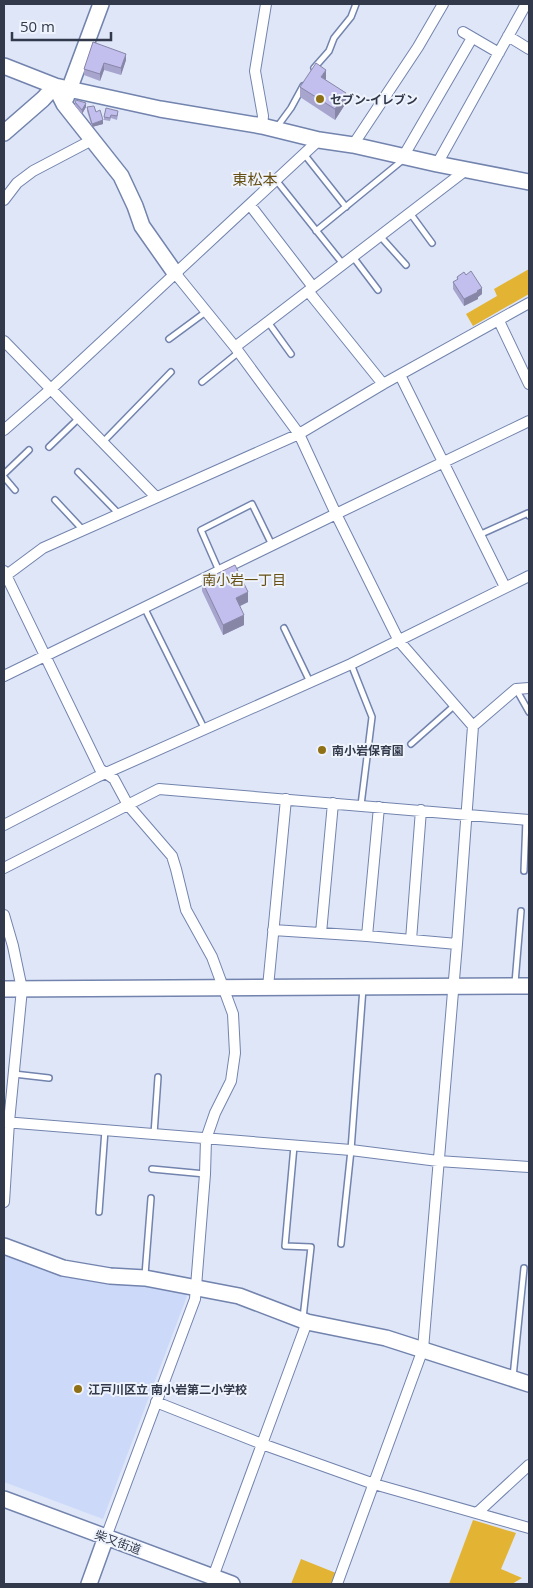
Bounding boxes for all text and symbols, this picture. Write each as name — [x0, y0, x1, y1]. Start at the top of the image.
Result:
scale bar — [12, 10, 111, 42]
text: 50 m — [20, 16, 55, 36]
place label: セブン-イレブン — [330, 91, 418, 108]
marker: セブン-イレブン — [314, 93, 326, 105]
district label: 東松本 — [232, 169, 278, 189]
district label: 南小岩一丁目 — [202, 570, 286, 589]
place label: 南小岩保育園 — [332, 742, 404, 759]
marker: 南小岩保育園 — [316, 744, 328, 756]
place label: 江戸川区立 南小岩第二小学校 — [88, 1381, 247, 1398]
marker: 江戸川区立 南小岩第二小学校 — [72, 1383, 84, 1395]
street label: 柴又街道 — [93, 1526, 143, 1558]

